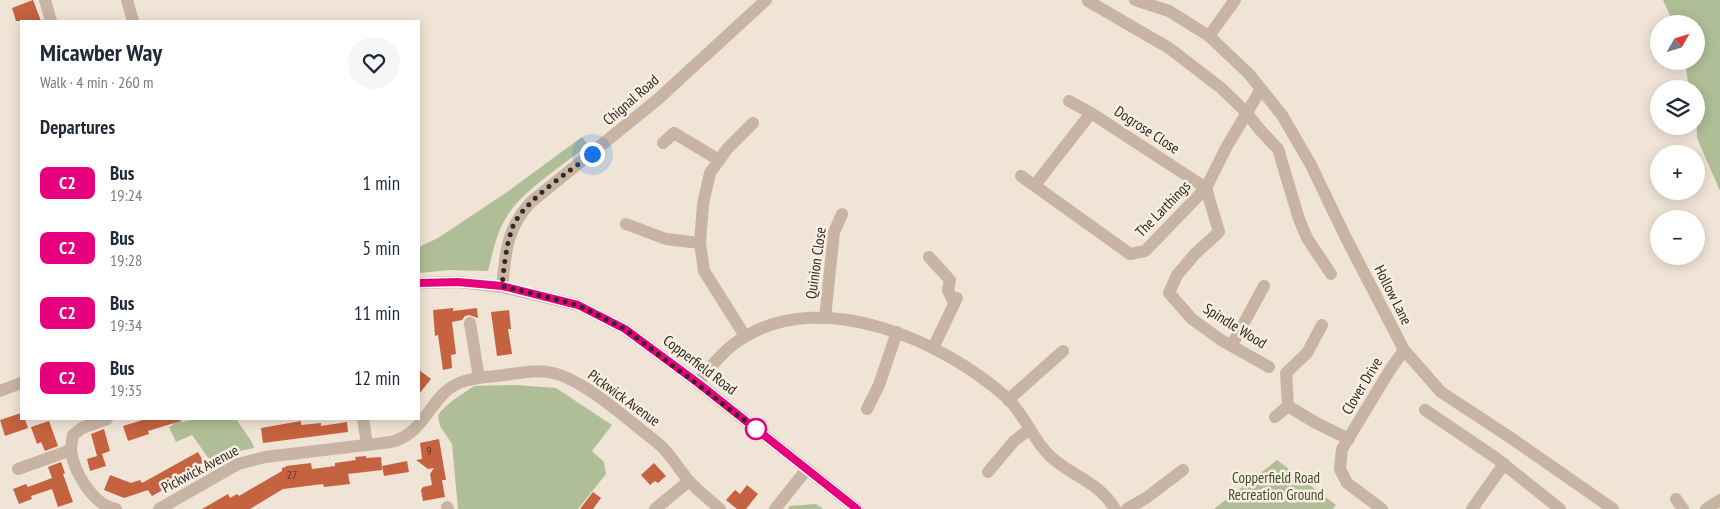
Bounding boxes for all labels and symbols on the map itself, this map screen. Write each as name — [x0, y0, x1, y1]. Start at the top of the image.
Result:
north arrow — [1650, 15, 1705, 70]
street label: Chignal Road — [599, 70, 663, 129]
street label: Dogrose Close — [1111, 101, 1183, 158]
your location — [580, 142, 605, 167]
street label: The Larthings — [1131, 176, 1194, 241]
street label: Quinion Close — [801, 226, 830, 300]
street label: Hollow Lane — [1370, 262, 1417, 328]
street label: Spindle Wood — [1200, 299, 1270, 352]
street label: Copperfield Road — [660, 331, 741, 399]
street label: Clover Drive — [1337, 354, 1386, 418]
street label: Pickwick Avenue — [584, 365, 664, 430]
unlabelled marker — [745, 418, 767, 440]
street label: Pickwick Avenue — [158, 440, 242, 497]
house number: 9 — [426, 443, 432, 458]
house number: 27 — [287, 467, 297, 482]
park label: Copperfield Road Recreation Ground — [1228, 468, 1324, 504]

